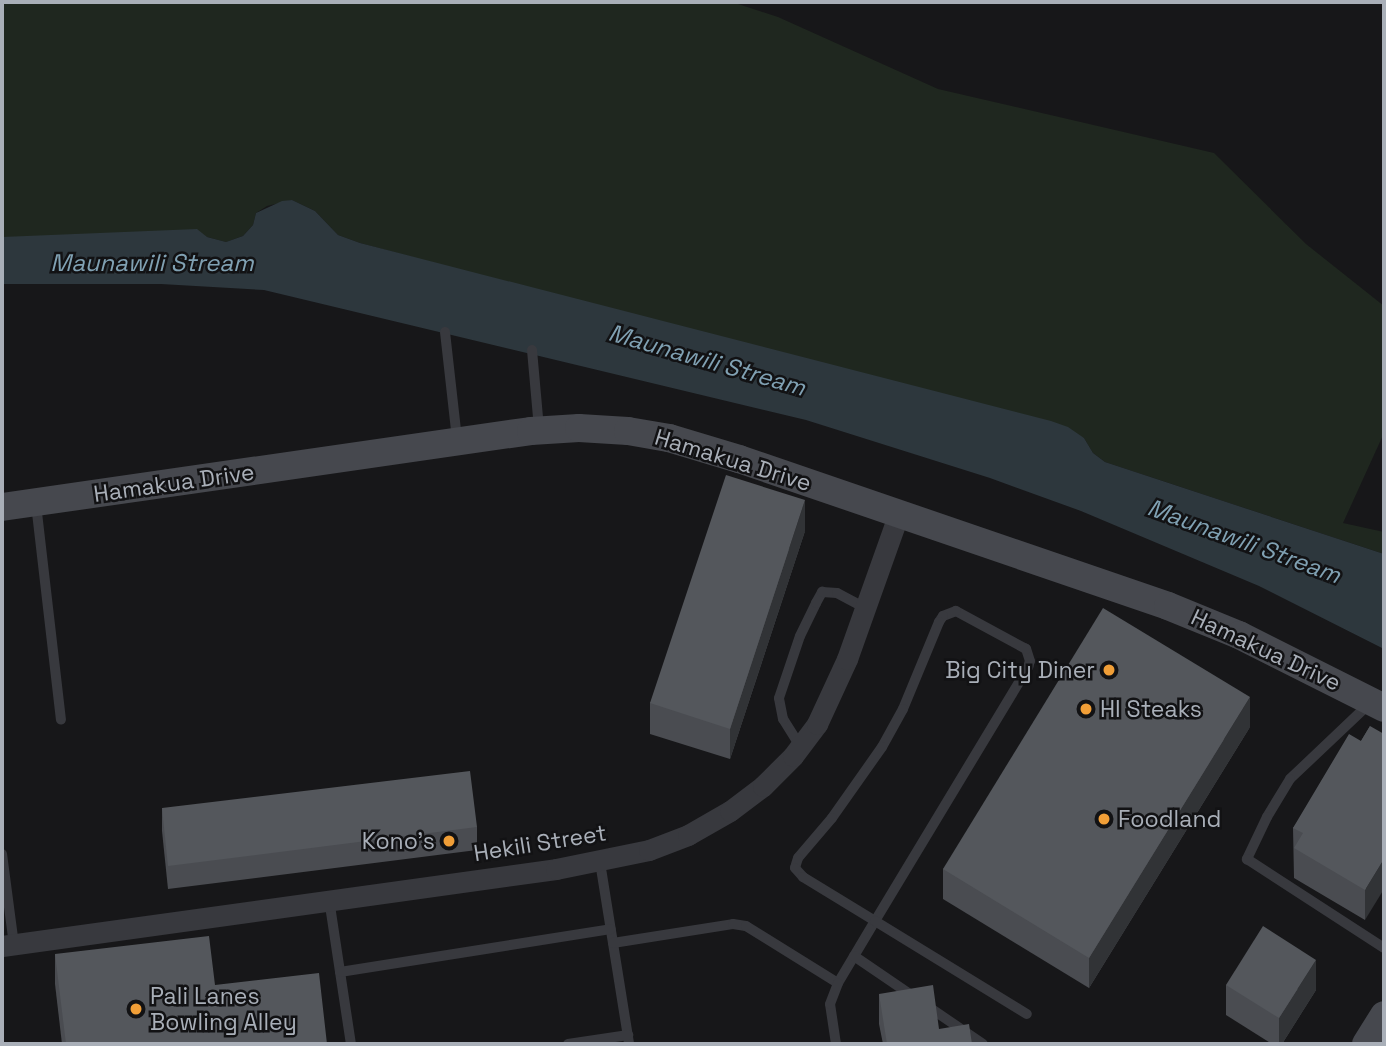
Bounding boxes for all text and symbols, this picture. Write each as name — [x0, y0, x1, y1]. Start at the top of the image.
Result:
water label: Maunawili Stream — [50, 249, 254, 277]
water label: Maunawili Stream — [605, 318, 809, 402]
street label: Hamakua Drive — [652, 423, 814, 497]
street label: Hamakua Drive — [92, 458, 256, 508]
water label: Maunawili Stream — [1144, 493, 1344, 589]
street label: Hamakua Drive — [1187, 603, 1345, 697]
place label: Big City Diner — [945, 656, 1095, 684]
marker: Big City Diner — [1101, 662, 1117, 678]
place label: HI Steaks — [1100, 695, 1202, 723]
marker: HI Steaks — [1078, 701, 1094, 717]
place label: Foodland — [1118, 805, 1221, 833]
marker: Foodland — [1096, 811, 1112, 827]
street label: Hekili Street — [472, 819, 608, 867]
place label: Kono's — [362, 827, 435, 855]
marker: Kono's — [441, 833, 457, 849]
place label: Pali Lanes Bowling Alley — [150, 982, 297, 1036]
marker: Pali Lanes Bowling Alley — [128, 1001, 144, 1017]

